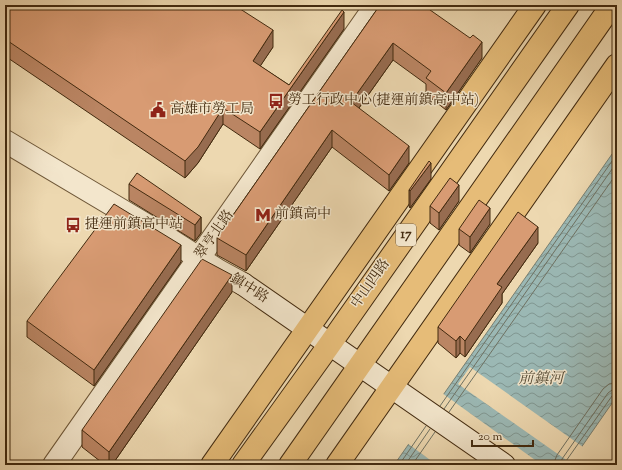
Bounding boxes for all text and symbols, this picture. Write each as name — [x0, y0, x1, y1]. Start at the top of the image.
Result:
place label: 勞工行政中心(捷運前鎮高中站) — [288, 91, 479, 111]
bus stop icon: 勞工行政中心(捷運前鎮高中站) — [267, 92, 285, 110]
place label: 高雄市勞工局 — [170, 100, 254, 120]
public building icon: 高雄市勞工局 — [149, 101, 167, 119]
place label: 前鎮高中 — [275, 205, 331, 225]
street label: 翠亨北路 — [191, 206, 239, 264]
metro station icon: 前鎮高中 — [254, 206, 272, 224]
place label: 捷運前鎮高中站 — [85, 215, 183, 235]
bus stop icon: 捷運前鎮高中站 — [64, 216, 82, 234]
road number: 17 — [396, 224, 416, 246]
street label: 中山四路 — [347, 255, 395, 313]
street label: 鎮中路 — [226, 269, 272, 309]
water label: 前鎮河 — [518, 369, 566, 390]
scale bar — [472, 422, 533, 448]
text: 20 m — [478, 428, 503, 446]

